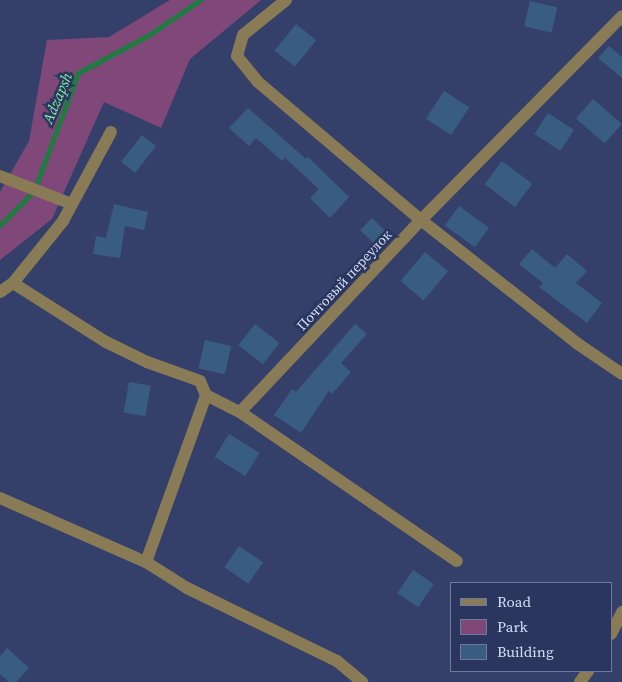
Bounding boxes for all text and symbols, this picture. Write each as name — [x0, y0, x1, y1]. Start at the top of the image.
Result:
water label: Adzapsh — [38, 70, 76, 126]
street label: Почтовый переулок — [293, 226, 395, 334]
legend — [450, 582, 612, 672]
text: Road — [497, 591, 531, 612]
text: Park — [497, 616, 528, 637]
text: Building — [497, 641, 554, 662]

